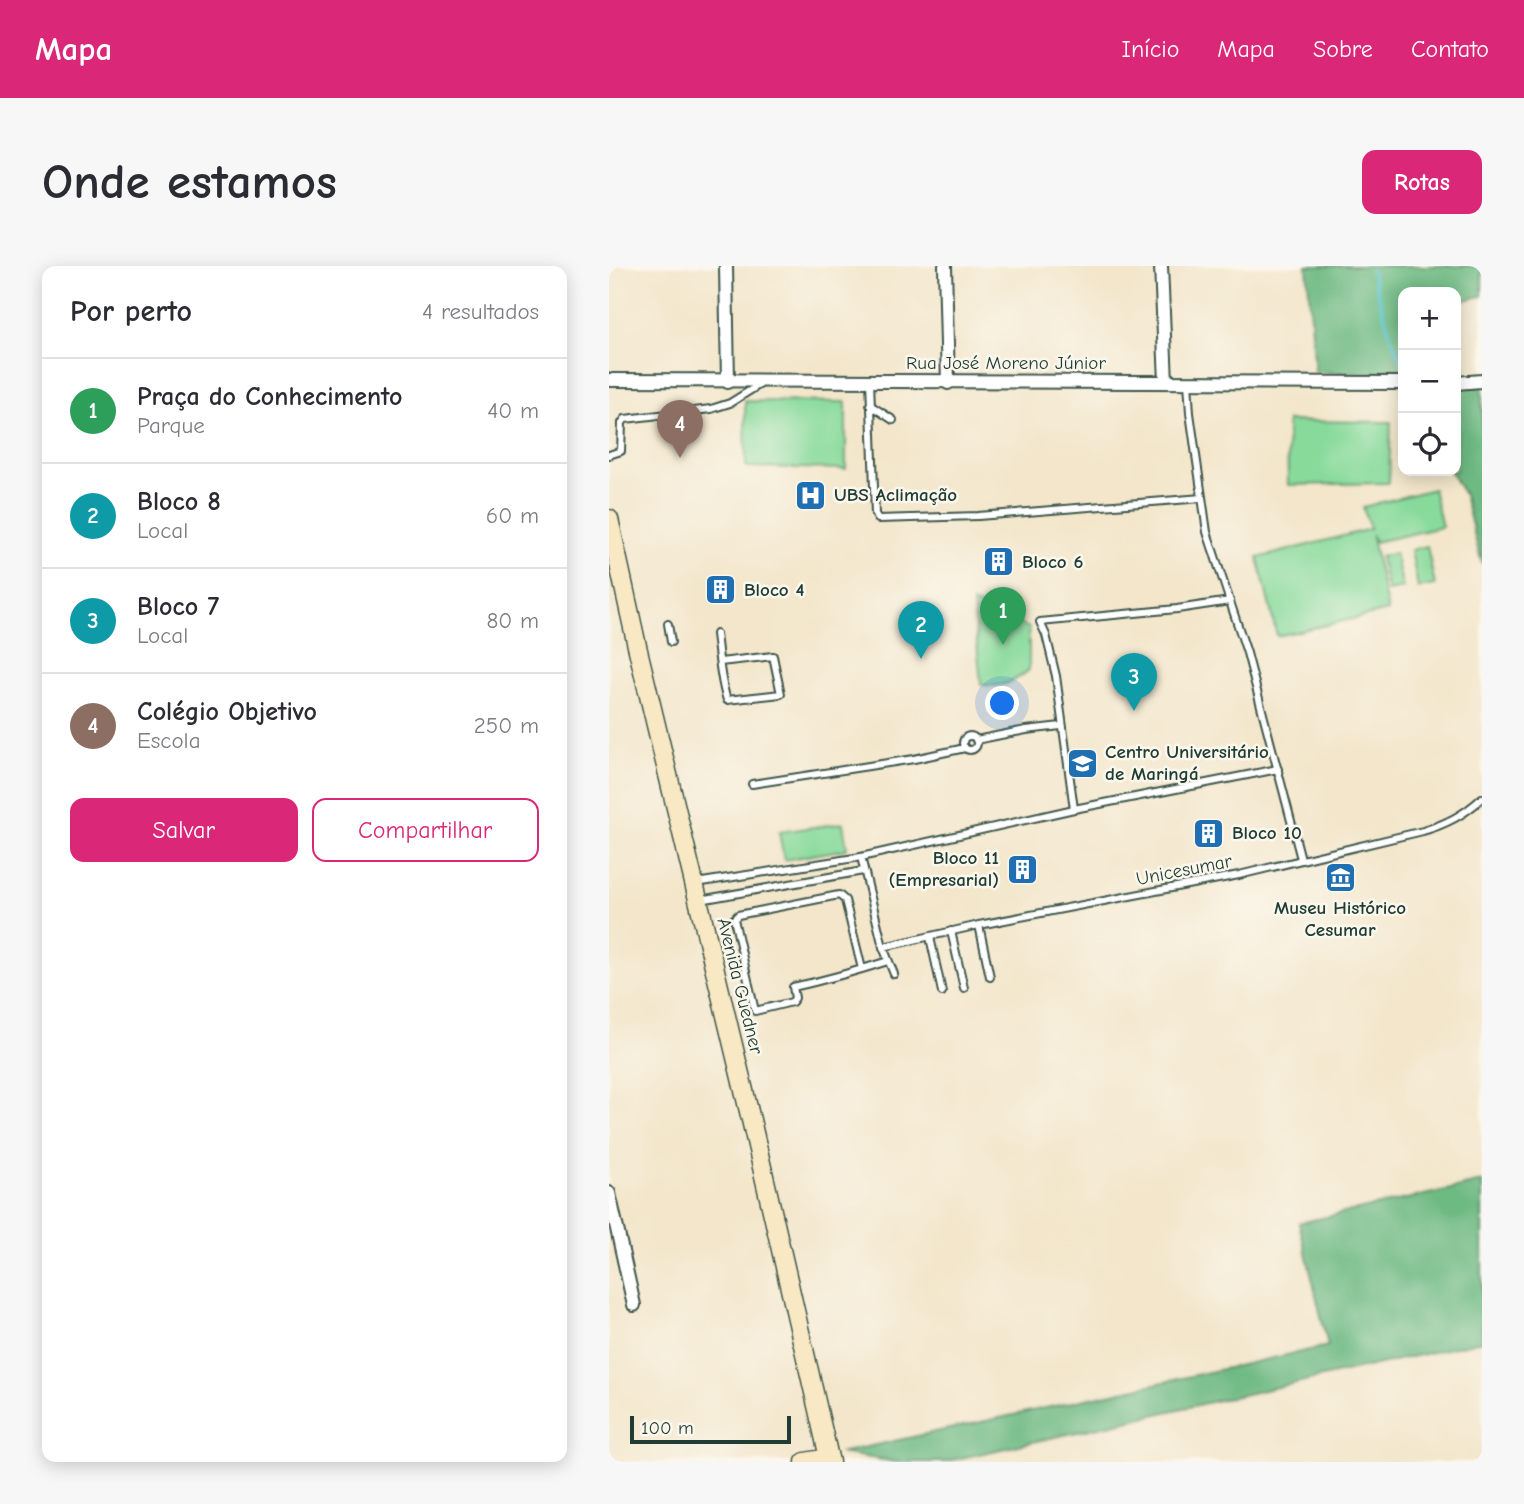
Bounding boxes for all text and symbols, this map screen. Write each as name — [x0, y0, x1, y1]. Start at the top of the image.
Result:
text: Mapa — [35, 30, 112, 68]
text: Início — [1121, 35, 1179, 63]
text: Mapa — [1217, 35, 1275, 63]
text: Sobre — [1313, 35, 1373, 63]
text: Contato — [1411, 35, 1489, 63]
button: Rotas — [1362, 150, 1482, 214]
text: Onde estamos — [42, 154, 337, 210]
map controls — [1398, 287, 1461, 476]
button: + — [1398, 287, 1461, 350]
text: Por perto — [70, 294, 192, 329]
text: 4 resultados — [422, 298, 539, 325]
button: − — [1398, 350, 1461, 413]
street label: Rua José Moreno Júnior — [906, 352, 1106, 374]
text: Praça do Conhecimento — [137, 382, 402, 412]
text: 1 — [88, 397, 98, 424]
text: 40 m — [487, 397, 539, 424]
pin: 4 — [657, 400, 703, 458]
text: Parque — [137, 412, 205, 439]
button: locate — [1398, 413, 1461, 476]
hospital icon: UBS Aclimação — [794, 478, 828, 512]
place label: UBS Aclimação — [834, 484, 957, 506]
text: Bloco 8 — [137, 487, 221, 517]
text: 2 — [87, 502, 99, 529]
text: 60 m — [486, 502, 539, 529]
text: Local — [137, 517, 188, 544]
building icon: Bloco 6 — [982, 545, 1016, 579]
place label: Bloco 6 — [1022, 551, 1083, 573]
building icon: Bloco 4 — [704, 573, 738, 607]
place label: Bloco 4 — [744, 579, 804, 601]
pin: 1 — [980, 587, 1026, 645]
text: Bloco 7 — [137, 592, 219, 622]
pin: 2 — [898, 601, 944, 659]
text: 3 — [87, 607, 99, 634]
text: 80 m — [486, 607, 539, 634]
text: Local — [137, 622, 188, 649]
pin: 3 — [1111, 653, 1157, 711]
your location — [985, 686, 1019, 720]
text: Colégio Objetivo — [137, 697, 317, 727]
text: 4 — [88, 712, 98, 739]
text: 250 m — [474, 712, 539, 739]
text: Escola — [137, 727, 201, 754]
place label: Centro Universitário de Maringá — [1105, 741, 1269, 785]
school or university icon: Centro Universitário de Maringá — [1065, 746, 1099, 780]
button: Salvar — [70, 798, 298, 862]
button: Compartilhar — [312, 798, 539, 862]
building icon: Bloco 10 — [1192, 816, 1226, 850]
place label: Bloco 10 — [1232, 822, 1302, 844]
place label: Bloco 11 (Empresarial) — [889, 847, 999, 891]
street label: Unicesumar — [1134, 850, 1234, 890]
building icon: Bloco 11 (Empresarial) — [1005, 852, 1039, 886]
museum icon: Museu Histórico Cesumar — [1323, 860, 1357, 894]
place label: Museu Histórico Cesumar — [1274, 897, 1406, 941]
street label: Avenida Guedner — [712, 916, 768, 1057]
scale bar — [630, 1413, 791, 1445]
text: 100 m — [641, 1417, 694, 1439]

